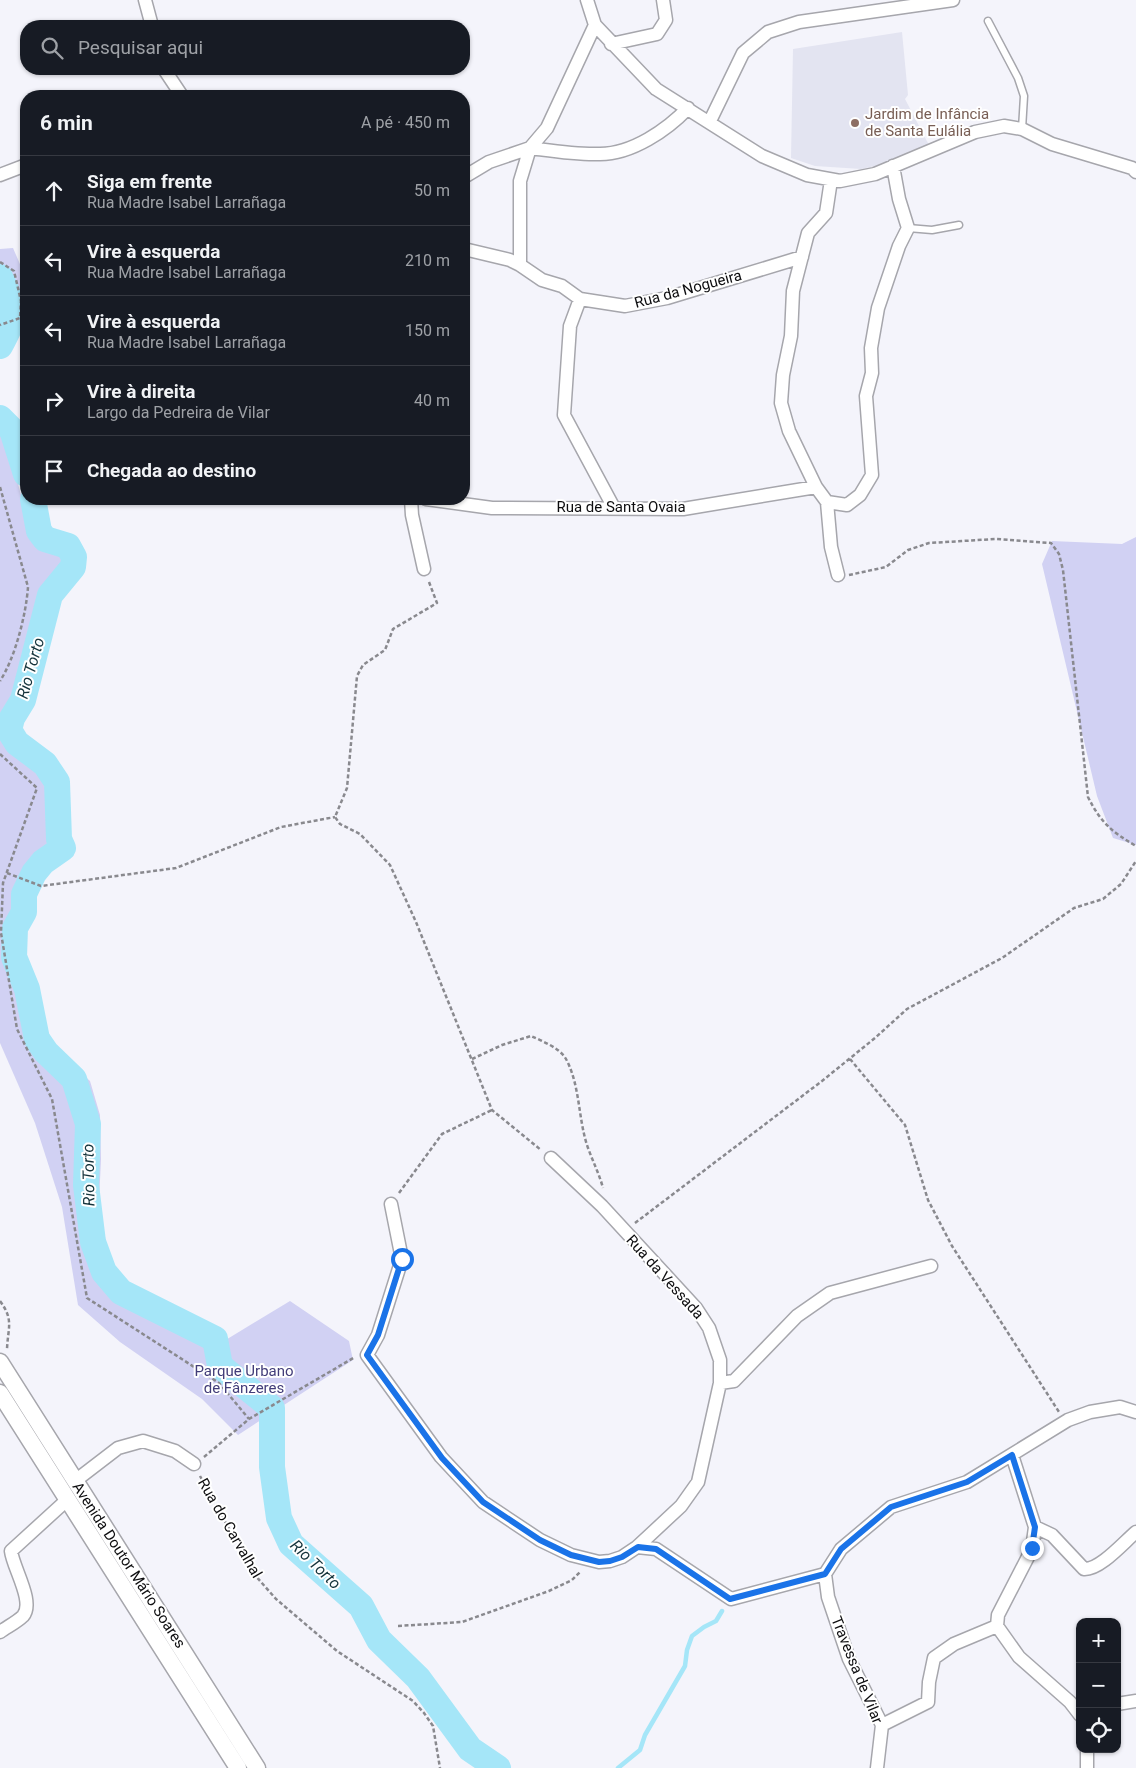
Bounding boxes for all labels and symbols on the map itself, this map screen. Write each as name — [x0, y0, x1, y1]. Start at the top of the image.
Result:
place label: Jardim de Infância de Santa Eulália — [865, 105, 989, 140]
marker: Jardim de Infância de Santa Eulália — [849, 117, 861, 129]
street label: Rua da Nogueira — [632, 266, 744, 312]
street label: Rua de Santa Ovaia — [556, 498, 686, 516]
water label: Rio Torto — [13, 635, 48, 701]
water label: Rio Torto — [78, 1143, 99, 1206]
street label: Rua da Vessada — [622, 1231, 708, 1323]
route start — [391, 1248, 414, 1271]
park label: Parque Urbano de Fânzeres — [194, 1362, 294, 1397]
street label: Rua do Carvalhal — [194, 1475, 266, 1581]
street label: Avenida Doutor Mário Soares — [69, 1479, 189, 1651]
water label: Rio Torto — [287, 1536, 345, 1593]
route end — [1021, 1537, 1044, 1560]
street label: Travessa de Vilar — [827, 1614, 887, 1726]

